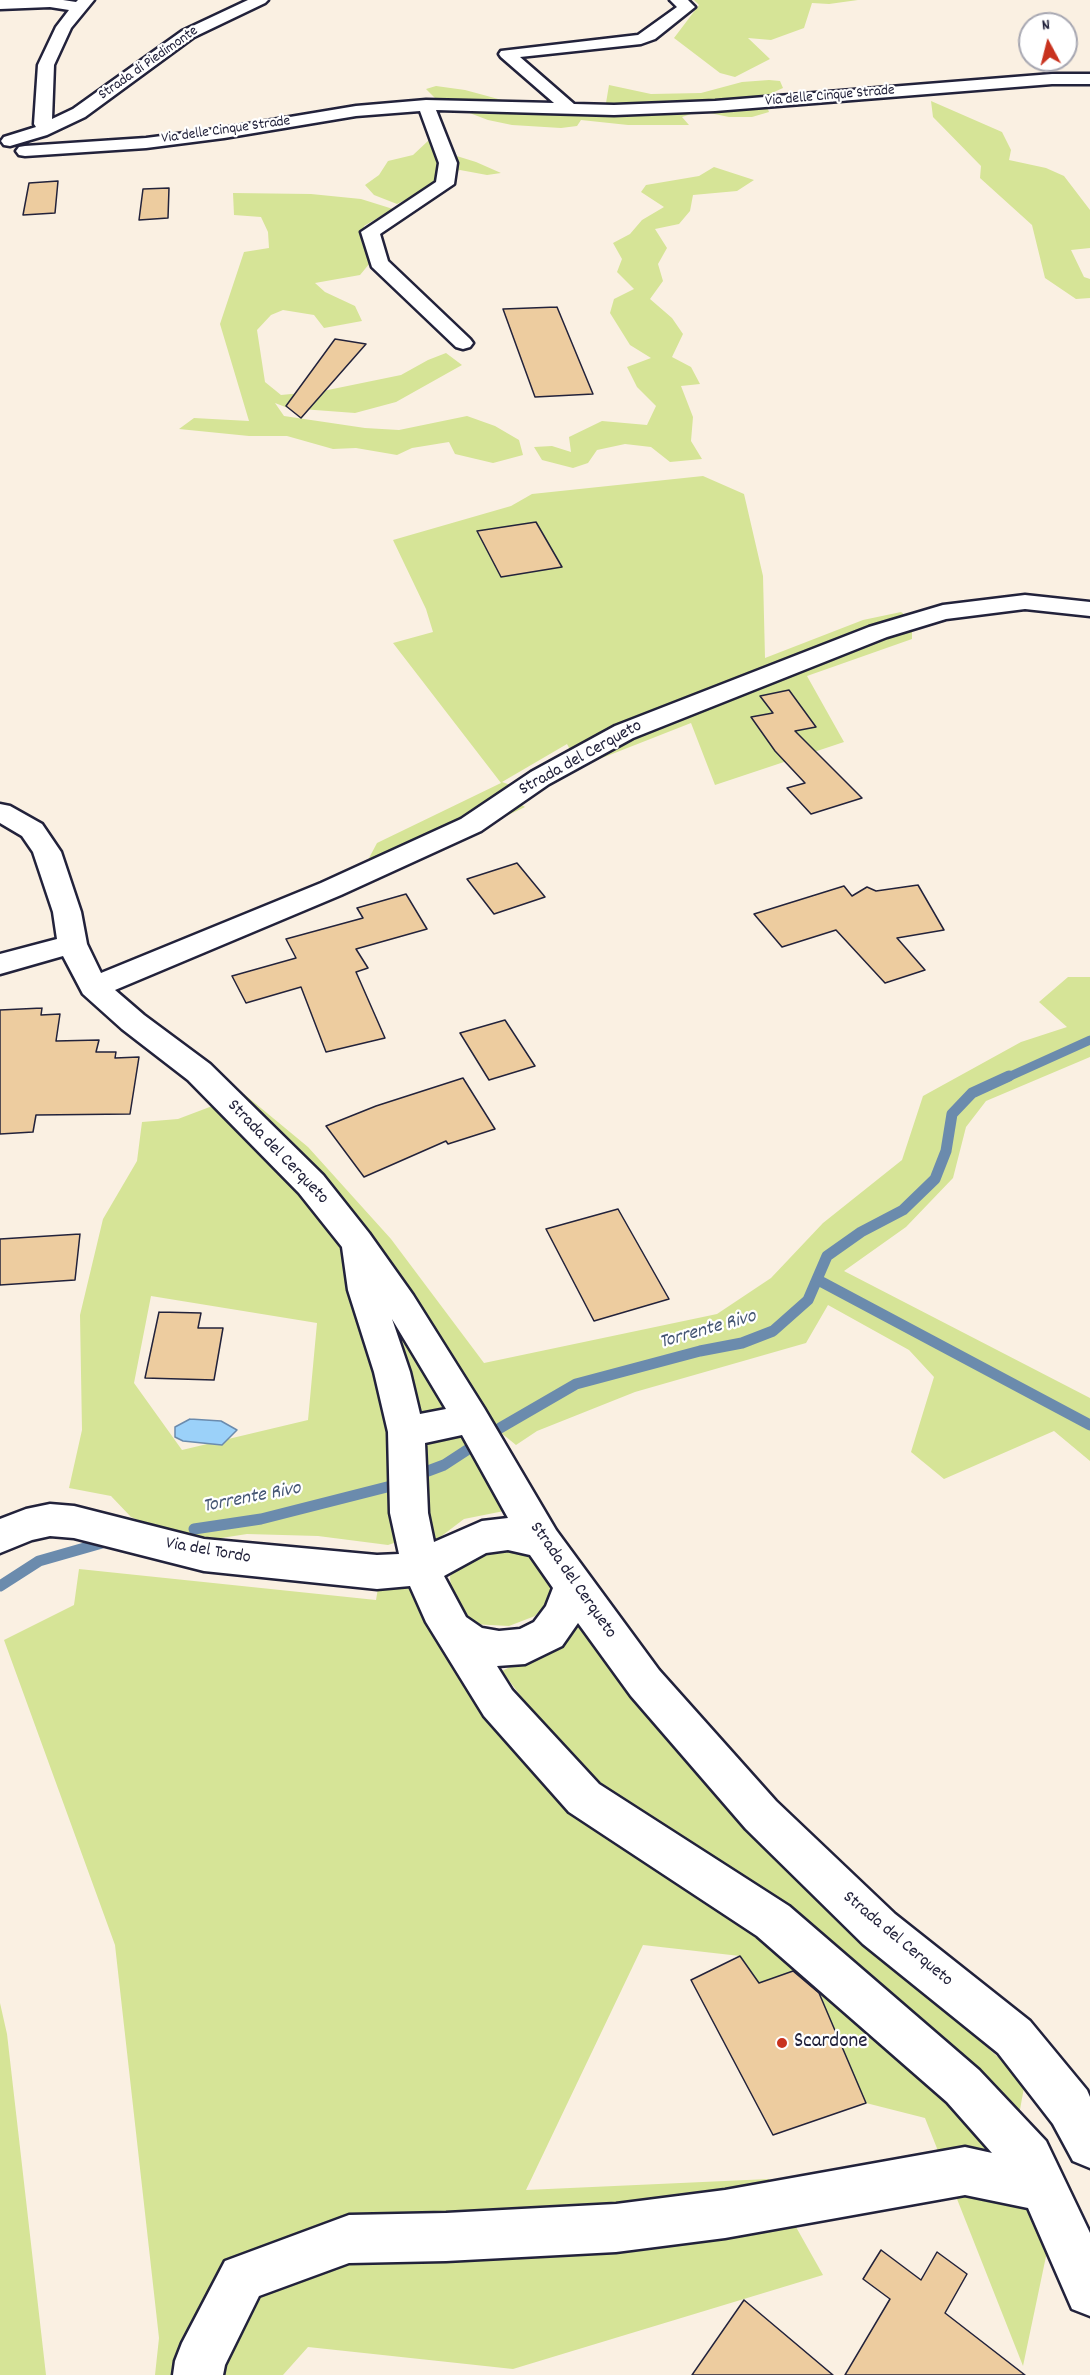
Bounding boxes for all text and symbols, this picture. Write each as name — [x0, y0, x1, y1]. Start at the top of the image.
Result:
north arrow — [1018, 12, 1078, 72]
text: N — [1041, 14, 1051, 38]
street label: Strada di Piedimonte — [96, 23, 202, 105]
street label: Via delle Cinque Strade — [765, 82, 895, 112]
street label: Via delle Cinque Strade — [160, 113, 292, 149]
street label: Strada del Cerqueto — [516, 716, 646, 802]
street label: Strada del Cerqueto — [222, 1096, 332, 1210]
water label: Torrente Rivo — [657, 1306, 759, 1356]
water label: Torrente Rivo — [201, 1478, 303, 1520]
street label: Strada del Cerqueto — [524, 1519, 620, 1643]
street label: Via del Tordo — [164, 1534, 252, 1570]
street label: Strada del Cerqueto — [837, 1888, 957, 1992]
place label: Scardone — [794, 2030, 867, 2056]
marker: Scardone — [775, 2036, 789, 2050]

